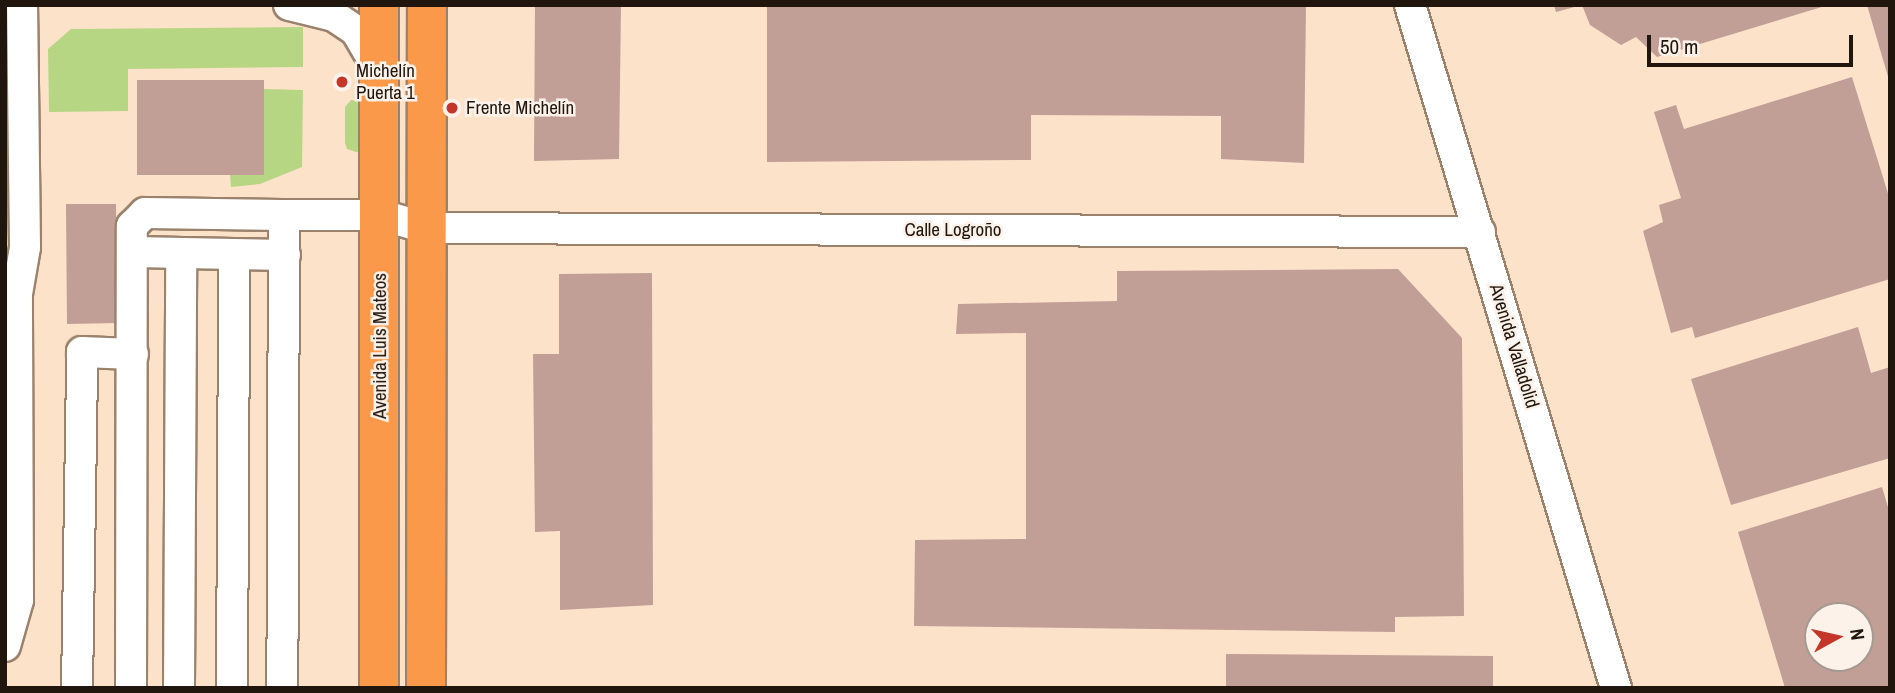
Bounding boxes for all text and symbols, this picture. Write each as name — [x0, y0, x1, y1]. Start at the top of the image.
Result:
scale bar — [1650, 21, 1856, 65]
text: 50 m — [1660, 32, 1698, 61]
place label: Michelín Puerta 1 — [356, 60, 415, 104]
marker: Michelín Puerta 1 — [334, 74, 350, 90]
place label: Frente Michelín — [466, 97, 574, 119]
marker: Frente Michelín — [444, 100, 460, 116]
street label: Calle Logroño — [905, 219, 1001, 241]
street label: Avenida Luis Mateos — [369, 273, 391, 419]
street label: Avenida Valladolid — [1484, 281, 1544, 411]
north arrow — [1804, 602, 1874, 672]
text: N — [1844, 627, 1871, 642]

